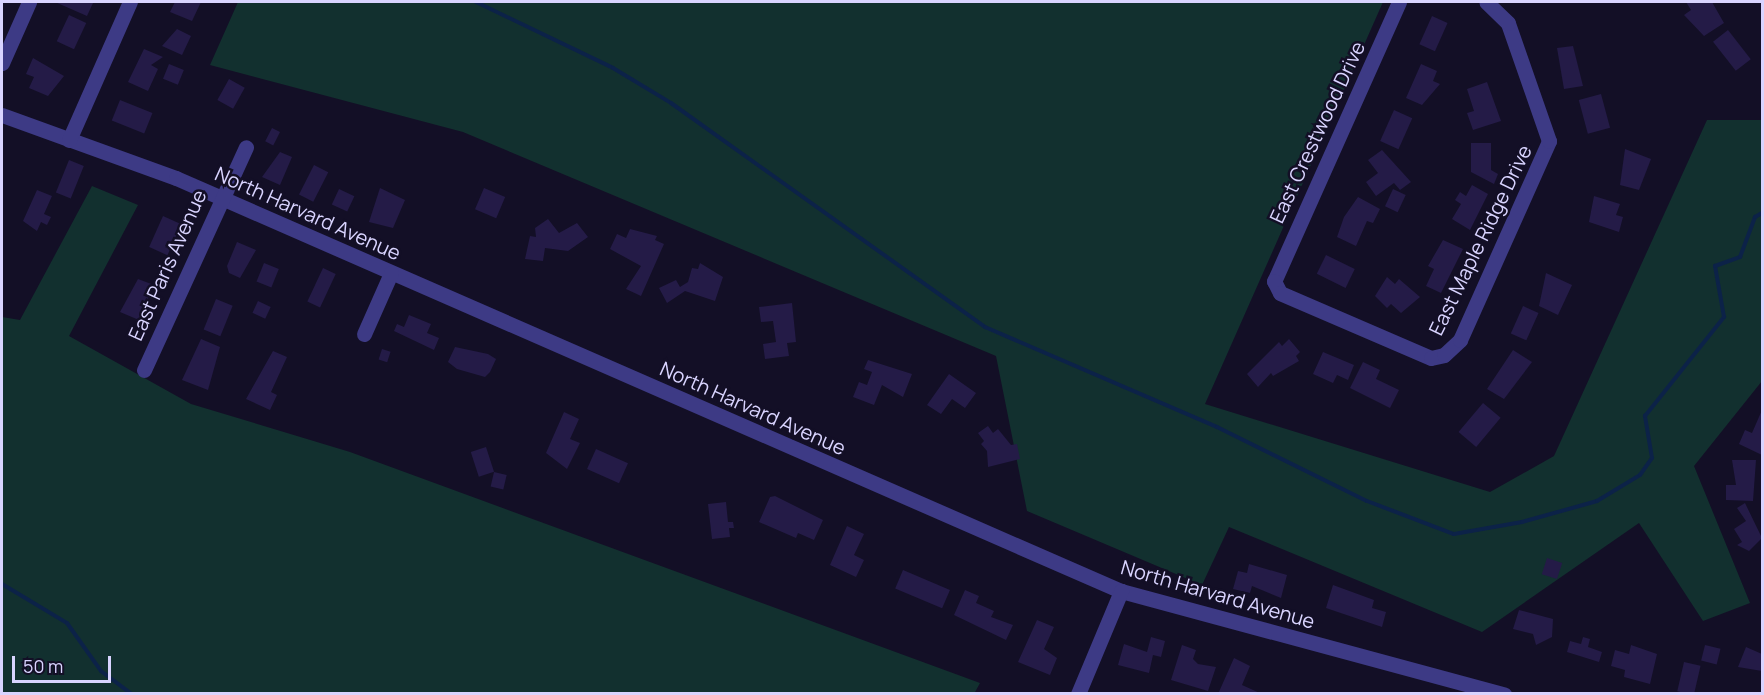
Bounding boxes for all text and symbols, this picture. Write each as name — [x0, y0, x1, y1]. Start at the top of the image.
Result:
street label: East Crestwood Drive — [1264, 37, 1370, 227]
street label: East Maple Ridge Drive — [1424, 141, 1536, 339]
street label: North Harvard Avenue — [211, 161, 405, 265]
street label: East Paris Avenue — [123, 186, 211, 344]
street label: North Harvard Avenue — [656, 356, 850, 460]
street label: North Harvard Avenue — [1118, 555, 1318, 633]
scale bar — [15, 644, 114, 682]
text: 50 m — [23, 654, 63, 678]

